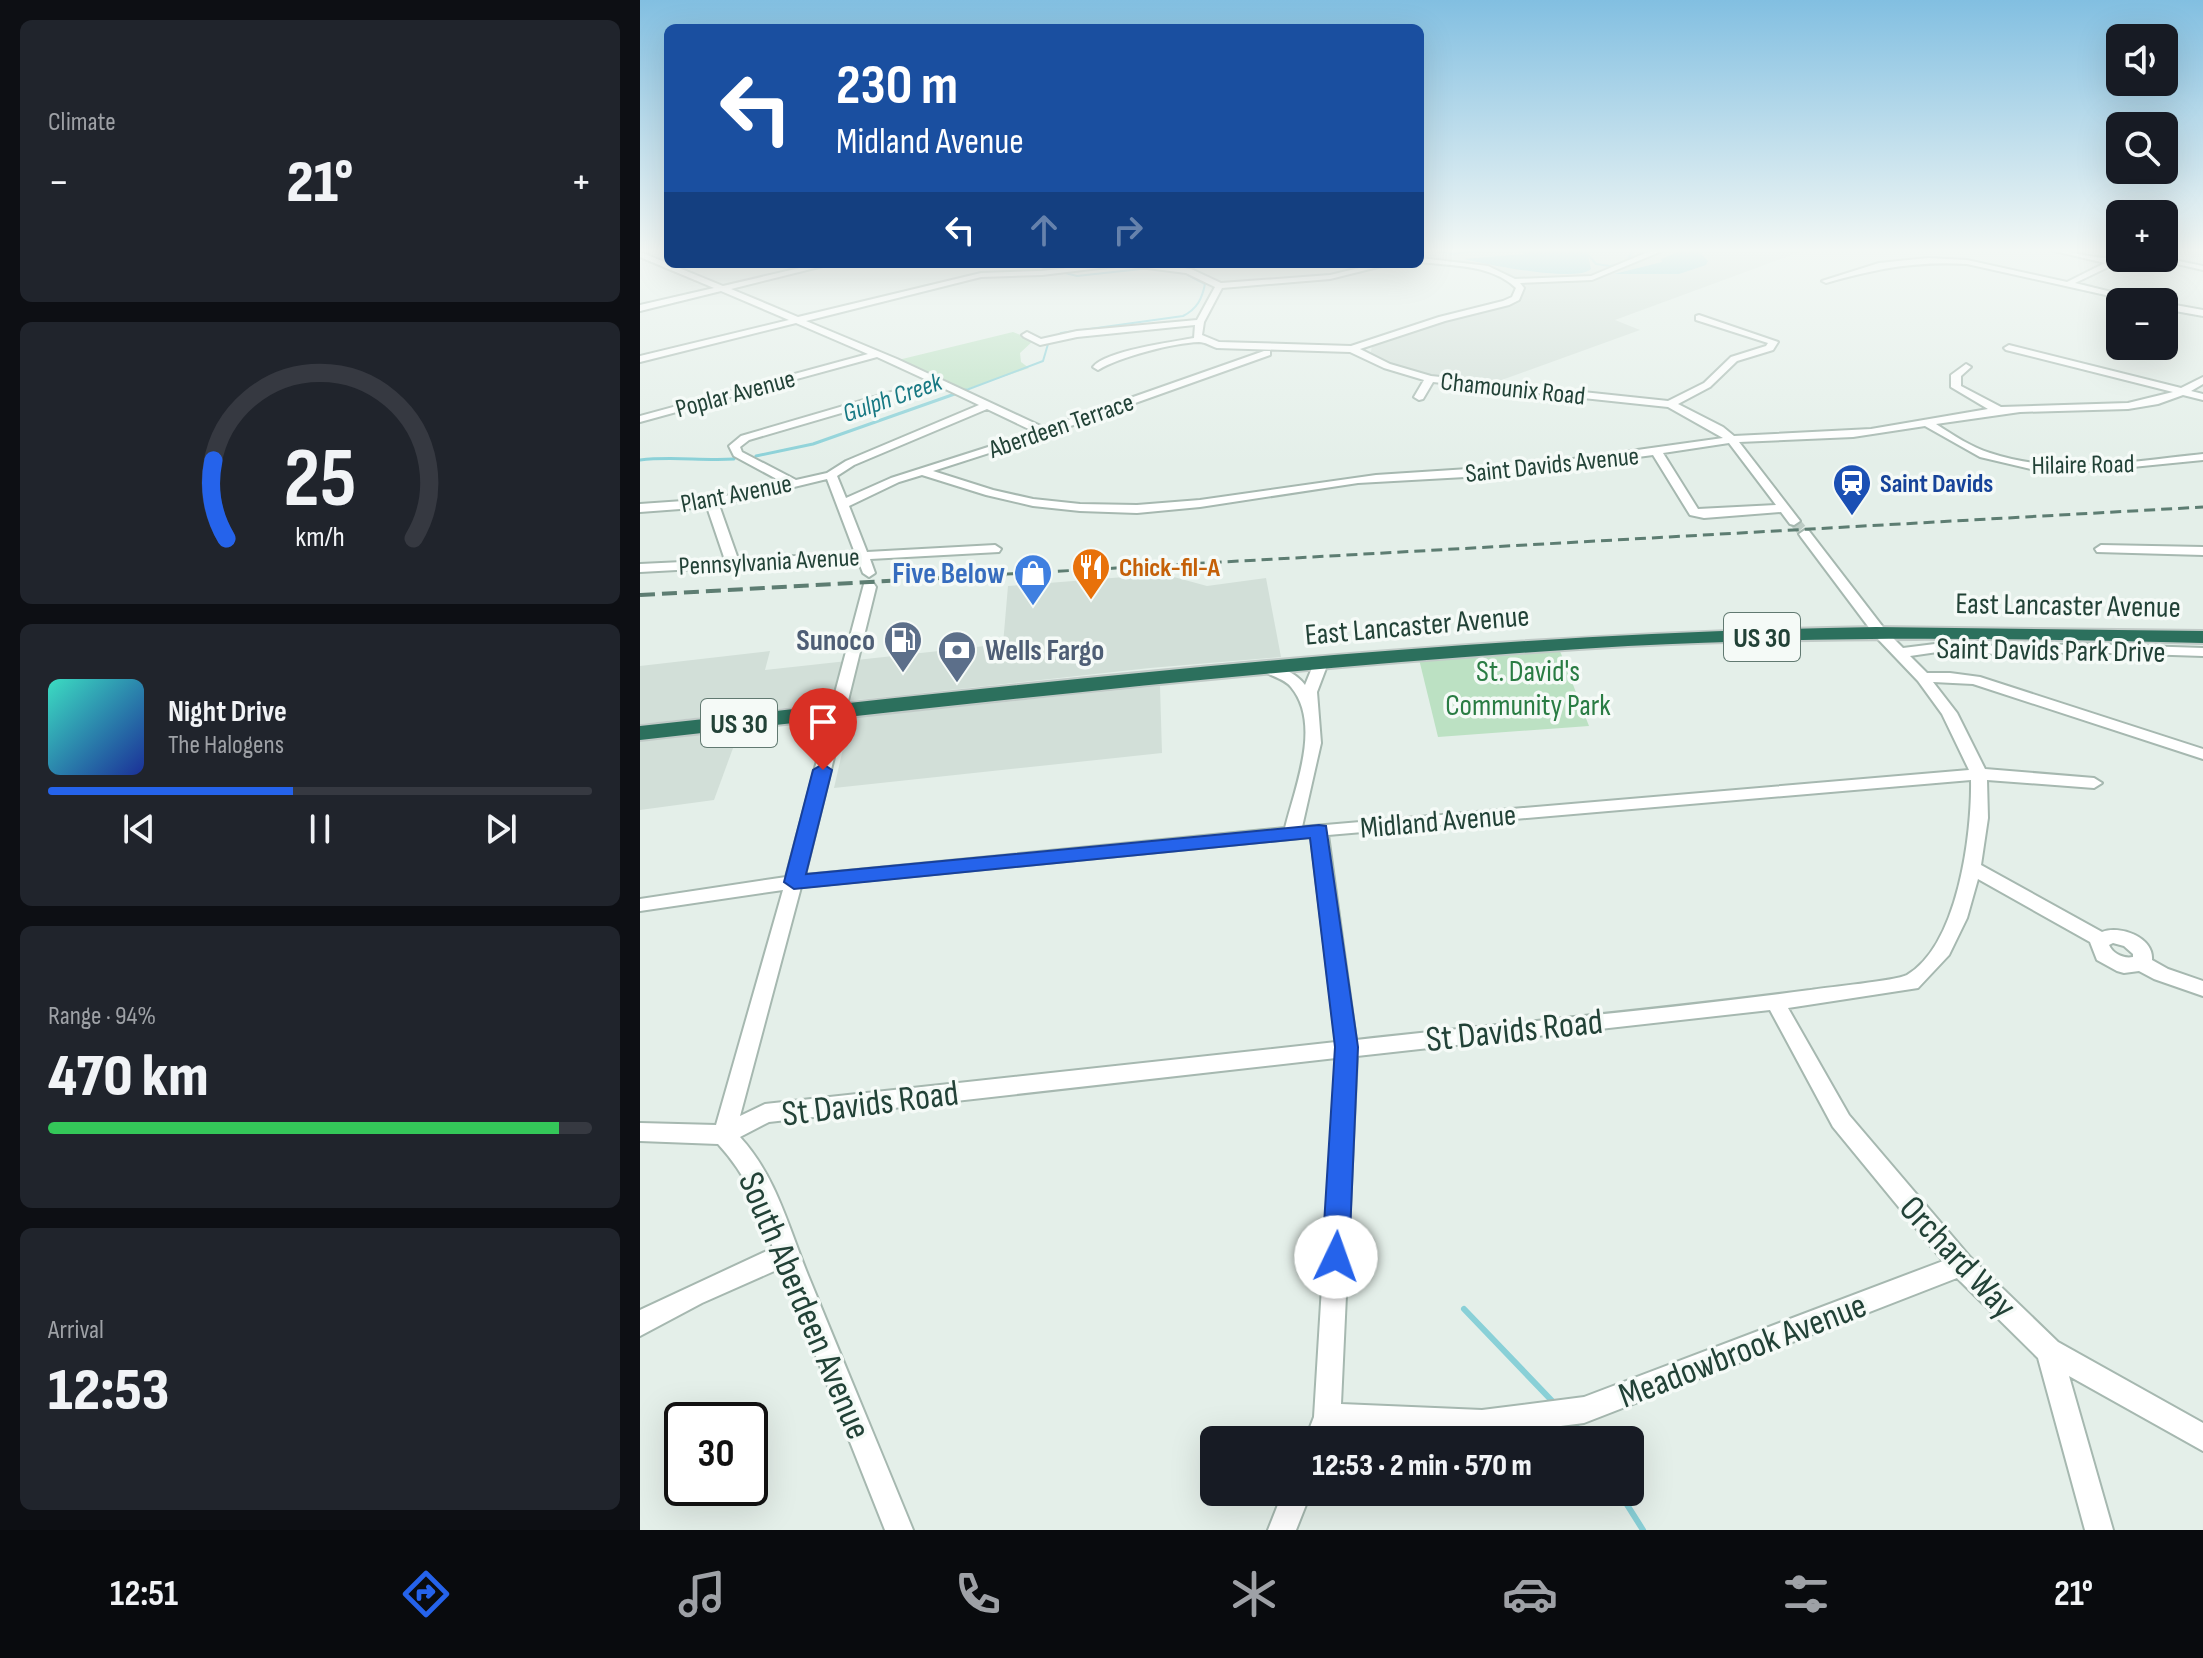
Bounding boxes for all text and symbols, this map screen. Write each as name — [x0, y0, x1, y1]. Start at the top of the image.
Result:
map controls — [2106, 24, 2178, 360]
button: sound — [2106, 24, 2178, 96]
text: 230 m — [836, 53, 958, 120]
icon: left — [704, 56, 808, 160]
text: Climate — [48, 107, 116, 138]
button: search — [2106, 112, 2178, 184]
text: Midland Avenue — [836, 121, 1024, 164]
text: 21° — [287, 147, 353, 219]
text: − — [48, 156, 70, 209]
text: + — [570, 156, 592, 209]
button: + — [2106, 200, 2178, 272]
icon: left — [938, 208, 982, 252]
icon: ahead — [1022, 208, 1066, 252]
icon: right — [1106, 208, 1150, 252]
button: − — [2106, 288, 2178, 360]
street label: Poplar Avenue — [672, 364, 799, 425]
street label: Chamounix Road — [1439, 366, 1587, 412]
water label: Gulph Creek — [839, 367, 947, 430]
street label: Aberdeen Terrace — [984, 387, 1138, 466]
text: 25 — [284, 430, 356, 530]
street label: Saint Davids Avenue — [1464, 441, 1641, 490]
street label: Hilaire Road — [2031, 449, 2135, 482]
station icon: Saint Davids — [1831, 462, 1873, 517]
street label: Plant Avenue — [678, 468, 795, 520]
place label: Saint Davids — [1880, 469, 1993, 500]
text: km/h — [295, 520, 345, 555]
street label: Pennsylvania Avenue — [678, 542, 860, 583]
restaurant icon: Chick-fil-A — [1070, 546, 1112, 601]
shop icon: Five Below — [1012, 552, 1054, 607]
place label: Chick-fil-A — [1119, 553, 1221, 584]
place label: Five Below — [892, 556, 1005, 592]
street label: East Lancaster Avenue — [1955, 586, 2181, 626]
street label: East Lancaster Avenue — [1303, 598, 1531, 654]
road number: US 30 — [1724, 613, 1800, 661]
fuel station icon: Sunoco — [882, 619, 924, 674]
place label: Sunoco — [796, 623, 875, 659]
bank icon: Wells Fargo — [936, 629, 978, 684]
street label: Saint Davids Park Drive — [1936, 631, 2166, 671]
place label: Wells Fargo — [985, 633, 1104, 669]
park label: St. David's Community Park — [1445, 654, 1611, 724]
pin — [789, 688, 857, 770]
text: Night Drive — [168, 694, 287, 730]
road number: US 30 — [701, 699, 777, 747]
icon: arrive — [801, 700, 845, 744]
text: The Halogens — [168, 730, 284, 761]
street label: Midland Avenue — [1359, 797, 1518, 847]
icon: previous — [117, 807, 161, 851]
icon: pause — [298, 807, 342, 851]
icon: next — [479, 807, 523, 851]
text: Range · 94% — [48, 1001, 156, 1032]
street label: St Davids Road — [1424, 1001, 1605, 1062]
text: 470 km — [48, 1041, 209, 1113]
street label: St Davids Road — [780, 1072, 961, 1137]
street label: South Aberdeen Avenue — [728, 1166, 879, 1446]
street label: Orchard Way — [1890, 1188, 2025, 1328]
position arrow — [1294, 1215, 1378, 1299]
street label: Meadowbrook Avenue — [1613, 1284, 1873, 1418]
text: Arrival — [48, 1315, 104, 1346]
text: 12:53 — [48, 1355, 170, 1427]
speed limit sign: 30 — [664, 1402, 768, 1506]
text: 12:53 · 2 min · 570 m — [1312, 1448, 1532, 1484]
icon: directions — [398, 1566, 454, 1622]
icon: music — [674, 1566, 730, 1622]
icon: phone — [950, 1566, 1006, 1622]
icon: climate — [1226, 1566, 1282, 1622]
icon: car — [1502, 1566, 1558, 1622]
icon: filters — [1778, 1566, 1834, 1622]
text: 12:51 — [110, 1573, 178, 1616]
text: 21° — [2054, 1573, 2093, 1616]

